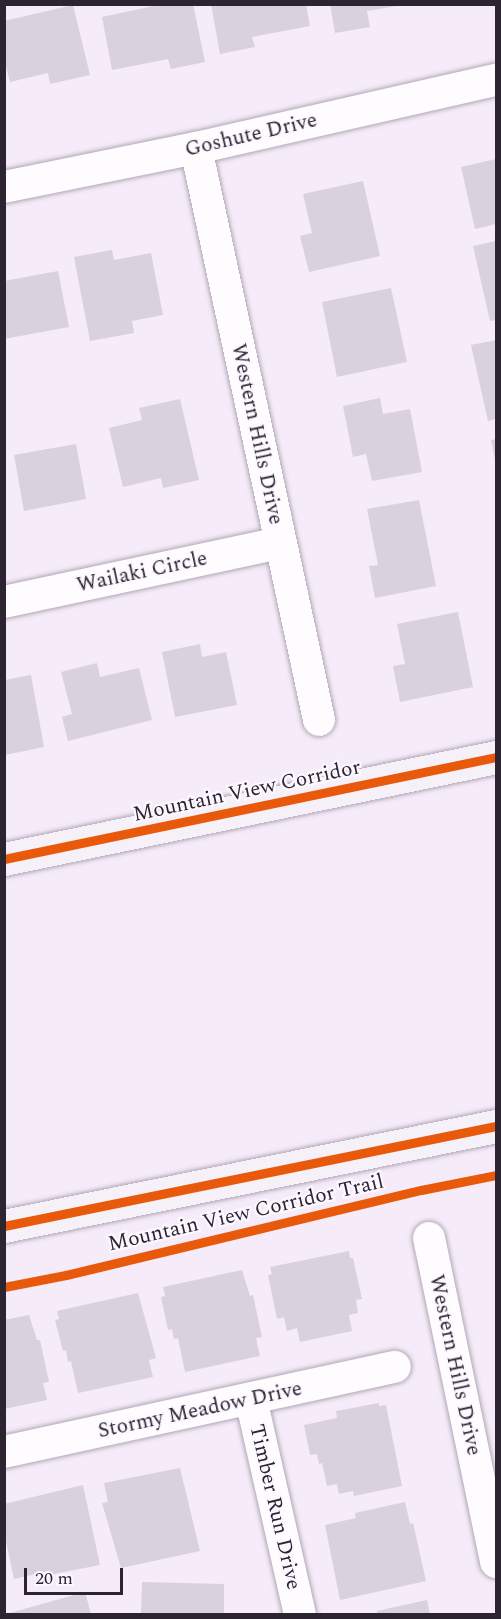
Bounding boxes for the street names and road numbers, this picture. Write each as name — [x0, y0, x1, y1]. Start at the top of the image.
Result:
street label: Goshute Drive — [182, 108, 320, 162]
street label: Western Hills Drive — [226, 341, 288, 527]
street label: Wailaki Circle — [74, 546, 210, 598]
street label: Mountain View Corridor — [131, 755, 363, 827]
street label: Mountain View Corridor Trail — [106, 1169, 386, 1257]
street label: Western Hills Drive — [424, 1272, 486, 1458]
street label: Stormy Meadow Drive — [96, 1376, 304, 1444]
street label: Timber Run Drive — [244, 1422, 306, 1592]

